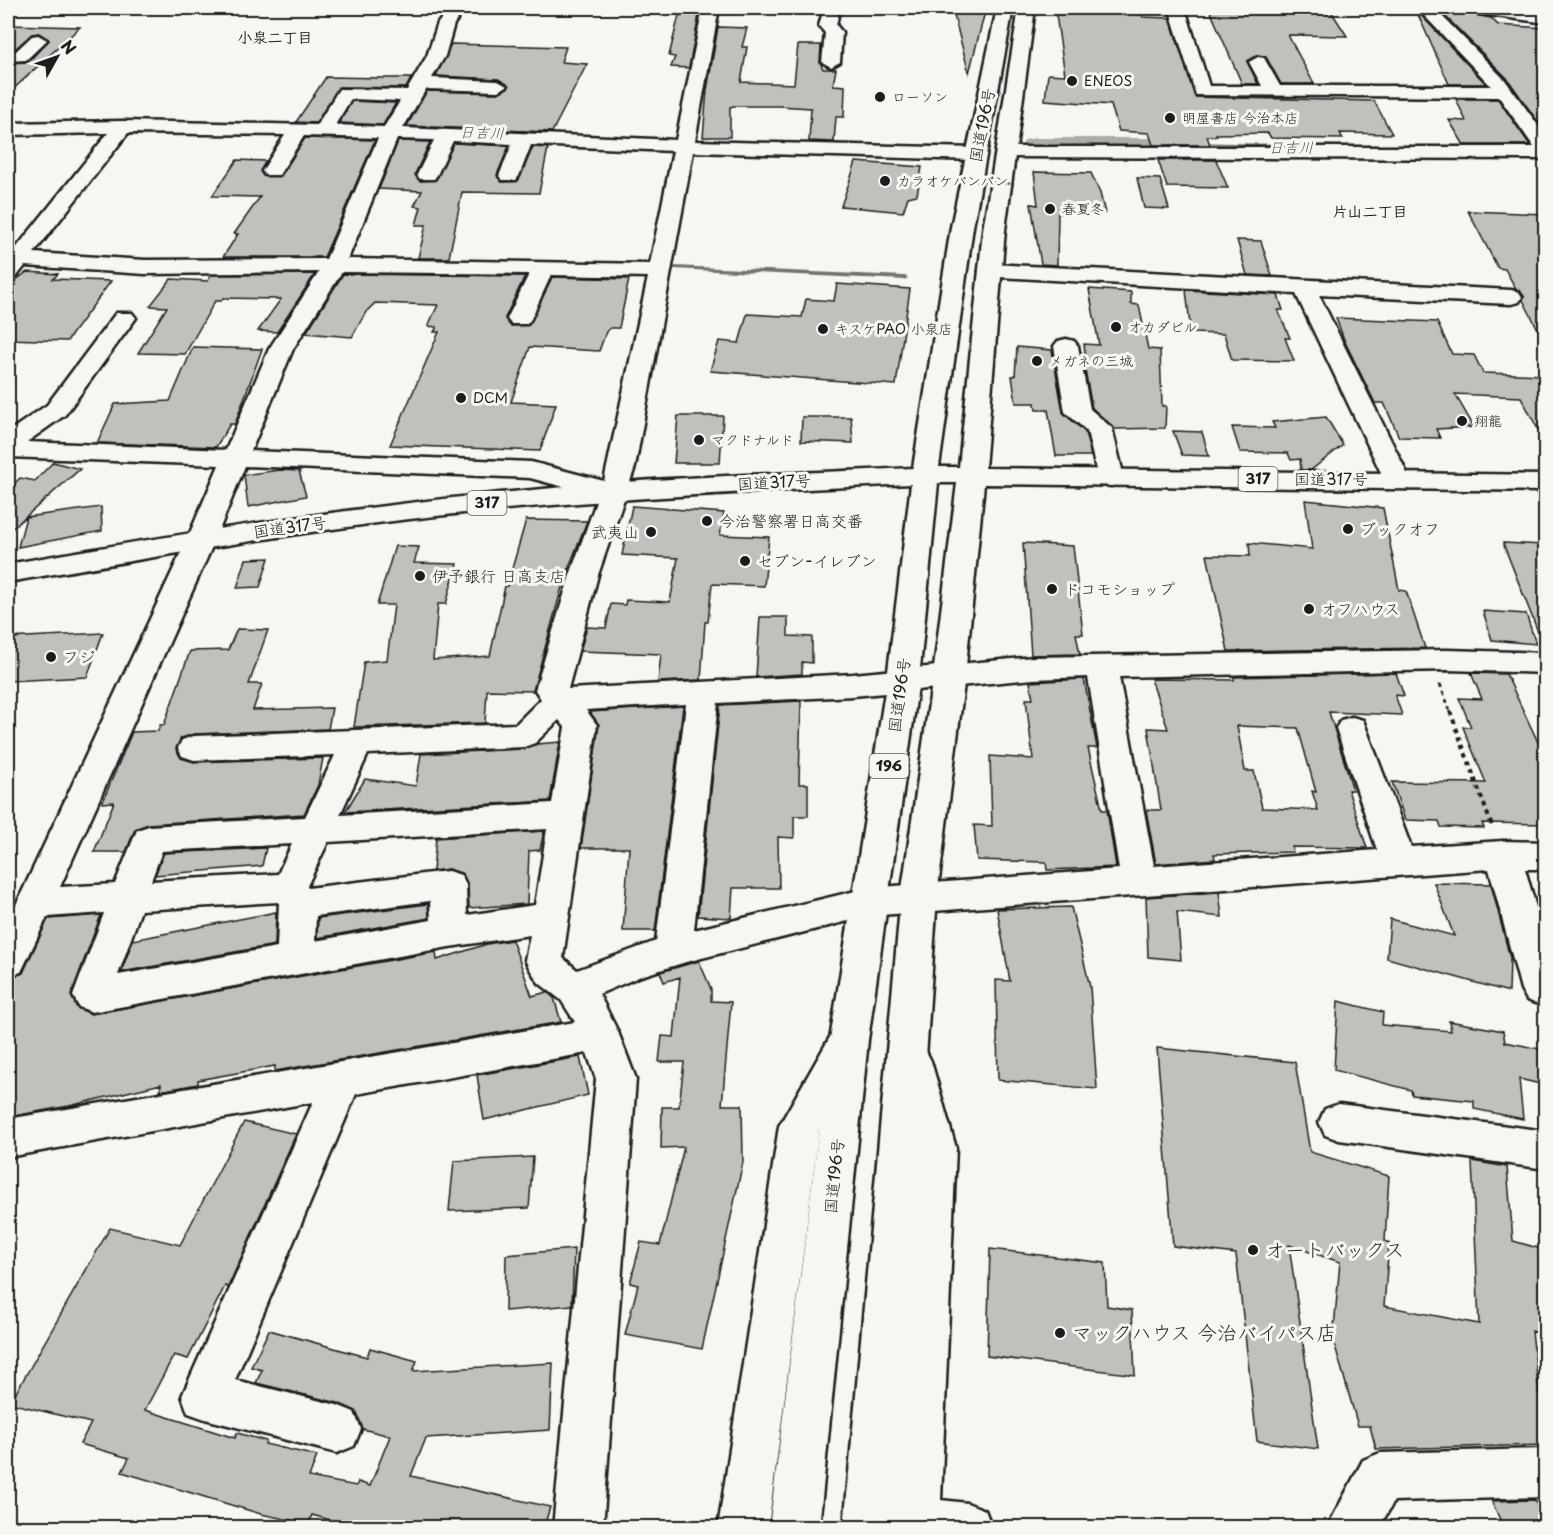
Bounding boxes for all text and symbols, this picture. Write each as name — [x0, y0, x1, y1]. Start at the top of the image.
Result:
district label: 小泉二丁目 — [237, 25, 313, 48]
north arrow — [27, 27, 87, 87]
text: N — [56, 34, 83, 59]
place label: ENEOS — [1084, 70, 1132, 91]
marker: ENEOS — [1065, 74, 1079, 88]
street label: 国道196号 — [962, 85, 1000, 164]
place label: ローソン — [892, 86, 948, 107]
marker: ローソン — [873, 90, 887, 104]
place label: 明屋書店 今治本店 — [1182, 107, 1299, 128]
marker: 明屋書店 今治本店 — [1163, 111, 1177, 125]
water label: 日吉川 — [459, 119, 505, 144]
water label: 日吉川 — [1268, 135, 1314, 158]
place label: カラオケバンバン — [897, 170, 1008, 191]
marker: カラオケバンバン — [878, 174, 892, 188]
place label: 春夏冬 — [1062, 198, 1104, 219]
district label: 片山二丁目 — [1332, 199, 1408, 222]
marker: 春夏冬 — [1043, 202, 1057, 216]
place label: オカダビル — [1128, 316, 1197, 337]
place label: キスケPAO 小泉店 — [835, 318, 952, 339]
marker: オカダビル — [1109, 320, 1123, 334]
marker: キスケPAO 小泉店 — [816, 322, 830, 336]
place label: メガネの三城 — [1049, 350, 1133, 371]
marker: メガネの三城 — [1030, 354, 1044, 368]
place label: DCM — [473, 387, 508, 408]
marker: DCM — [454, 391, 468, 405]
place label: 翔龍 — [1474, 410, 1502, 431]
marker: 翔龍 — [1455, 414, 1469, 428]
place label: マクドナルド — [711, 429, 794, 450]
marker: マクドナルド — [692, 433, 706, 447]
street label: 国道317号 — [1294, 466, 1368, 490]
street label: 国道317号 — [736, 467, 811, 495]
road number: 317 — [1238, 467, 1278, 491]
road number: 317 — [468, 491, 506, 515]
place label: 今治警察署日高交番 — [719, 508, 863, 532]
street label: 国道317号 — [252, 509, 328, 543]
marker: 今治警察署日高交番 — [700, 514, 714, 528]
place label: ブックオフ — [1360, 516, 1440, 540]
place label: 武夷山 — [591, 519, 639, 543]
marker: ブックオフ — [1341, 522, 1355, 536]
marker: 武夷山 — [644, 525, 658, 539]
place label: セブン-イレブン — [757, 548, 877, 572]
marker: セブン-イレブン — [738, 554, 752, 568]
place label: 伊予銀行 日高支店 — [432, 563, 565, 587]
marker: 伊予銀行 日高支店 — [413, 569, 427, 583]
place label: ドコモショップ — [1064, 576, 1175, 600]
marker: ドコモショップ — [1045, 582, 1059, 596]
place label: オフハウス — [1321, 596, 1400, 620]
marker: オフハウス — [1302, 602, 1316, 616]
place label: フジ — [63, 644, 95, 668]
marker: フジ — [44, 650, 58, 664]
street label: 国道196号 — [881, 656, 915, 734]
road number: 196 — [870, 754, 908, 778]
street label: 国道196号 — [817, 1137, 849, 1215]
place label: オートバックス — [1265, 1234, 1405, 1264]
marker: オートバックス — [1246, 1243, 1260, 1257]
place label: マックハウス 今治バイパス店 — [1072, 1317, 1337, 1347]
marker: マックハウス 今治バイパス店 — [1053, 1326, 1067, 1340]

